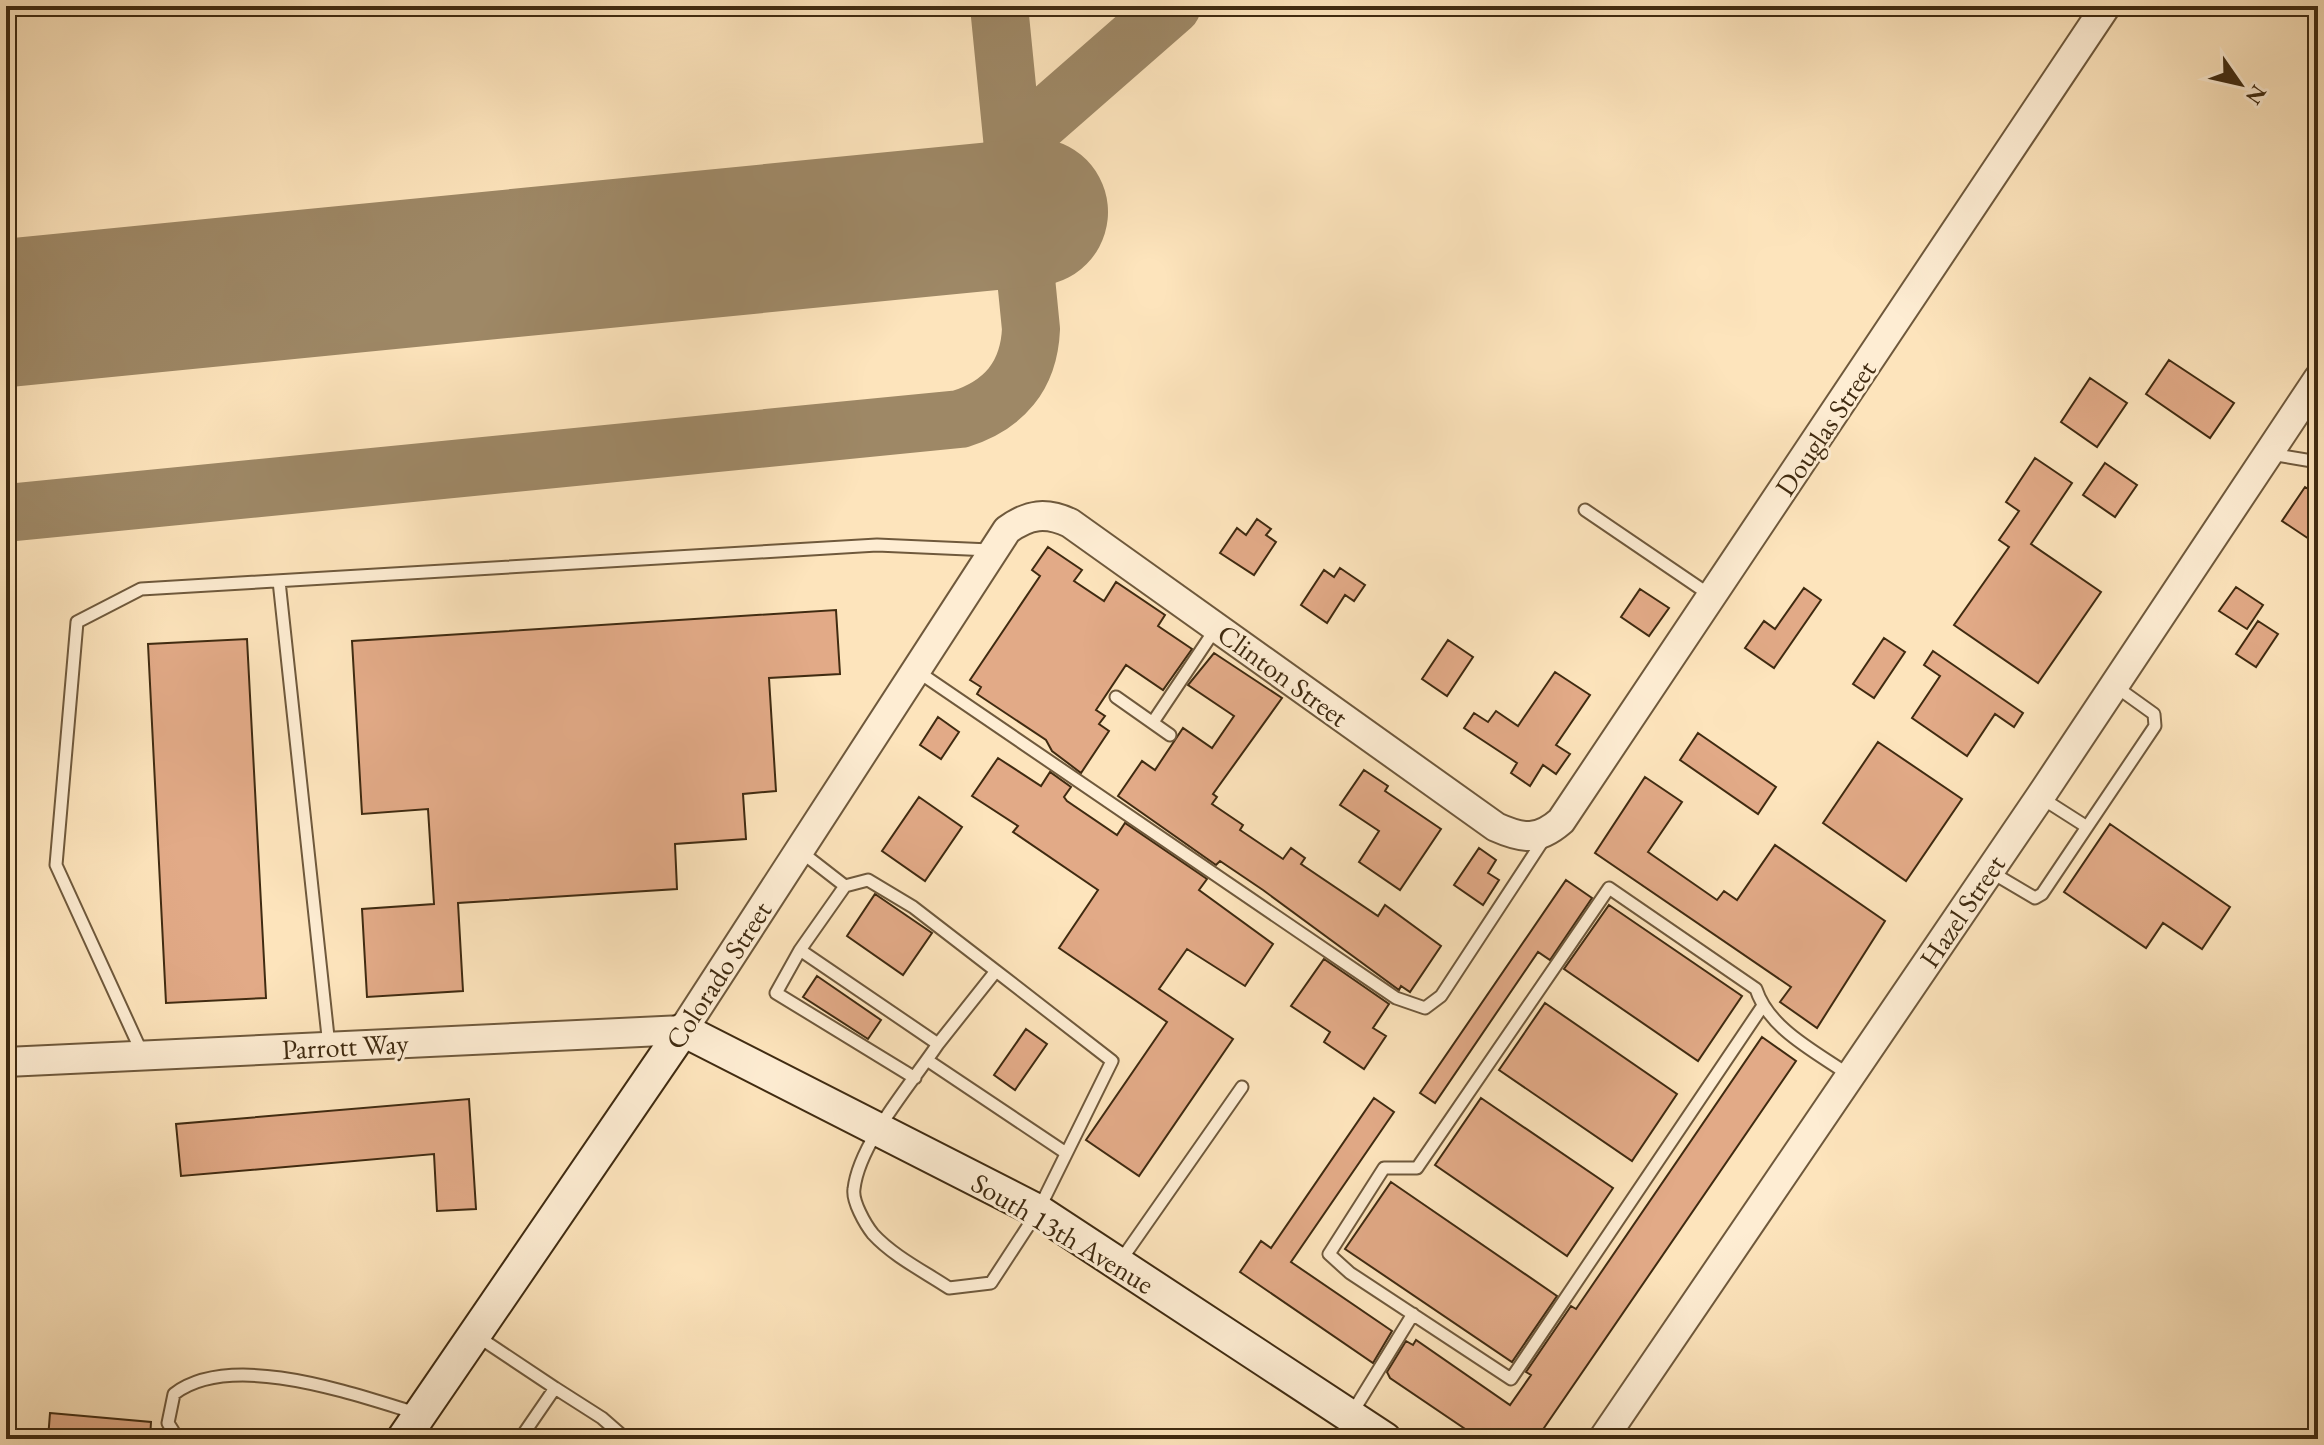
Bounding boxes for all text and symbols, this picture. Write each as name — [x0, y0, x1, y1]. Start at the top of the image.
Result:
north arrow — [2200, 44, 2280, 124]
text: N — [2239, 79, 2273, 111]
street label: Douglas Street — [1766, 353, 1884, 503]
street label: Clinton Street — [1211, 616, 1356, 735]
street label: Hazel Street — [1911, 847, 2013, 974]
street label: Colorado Street — [657, 894, 779, 1056]
street label: Parrott Way — [281, 1025, 410, 1067]
street label: South 13th Avenue — [965, 1164, 1161, 1302]

